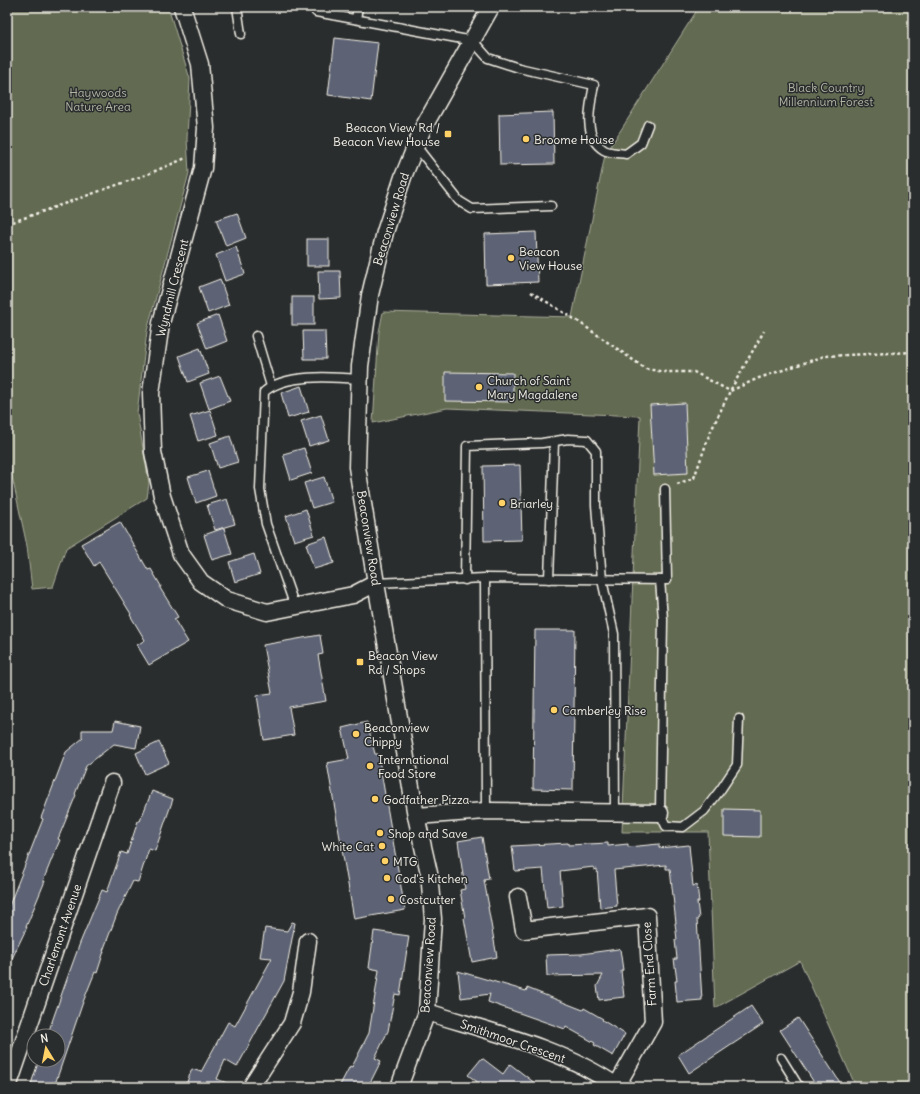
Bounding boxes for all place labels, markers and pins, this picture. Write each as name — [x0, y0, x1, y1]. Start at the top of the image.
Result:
place label: Beacon View Rd / Beacon View House — [333, 120, 440, 149]
marker: Beacon View Rd / Beacon View House — [443, 129, 453, 139]
place label: Broome House — [534, 132, 614, 147]
marker: Broome House — [521, 134, 531, 144]
place label: Beacon View House — [519, 244, 582, 273]
marker: Beacon View House — [506, 253, 516, 263]
place label: Church of Saint Mary Magdalene — [487, 373, 578, 402]
marker: Church of Saint Mary Magdalene — [474, 382, 484, 392]
place label: Briarley — [510, 496, 553, 511]
marker: Briarley — [497, 498, 507, 508]
place label: Beacon View Rd / Shops — [368, 648, 438, 677]
marker: Beacon View Rd / Shops — [355, 657, 365, 667]
place label: Camberley Rise — [562, 703, 646, 718]
marker: Camberley Rise — [549, 705, 559, 715]
place label: Beaconview Chippy — [364, 720, 430, 749]
marker: Beaconview Chippy — [351, 729, 361, 739]
place label: International Food Store — [378, 752, 449, 781]
marker: International Food Store — [365, 761, 375, 771]
place label: Godfather Pizza — [383, 792, 470, 807]
marker: Godfather Pizza — [370, 794, 380, 804]
place label: Shop and Save — [388, 826, 468, 841]
marker: Shop and Save — [375, 828, 385, 838]
place label: White Cat — [322, 839, 374, 854]
marker: White Cat — [377, 841, 387, 851]
place label: MTG — [393, 854, 418, 869]
marker: MTG — [380, 856, 390, 866]
place label: Cod's Kitchen — [395, 871, 468, 886]
marker: Cod's Kitchen — [382, 873, 392, 883]
place label: Costcutter — [399, 892, 456, 907]
marker: Costcutter — [386, 894, 396, 904]

